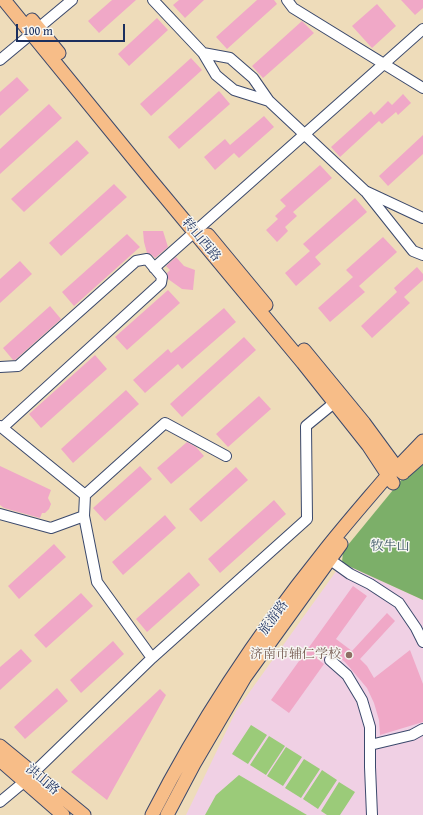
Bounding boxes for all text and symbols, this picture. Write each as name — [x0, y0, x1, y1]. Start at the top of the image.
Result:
scale bar — [18, 16, 127, 42]
text: 100 m — [23, 22, 53, 39]
street label: 转山西路 — [178, 215, 224, 265]
park label: 牧牛山 — [371, 539, 409, 555]
street label: 旅游路 — [256, 598, 292, 638]
place label: 济南市辅仁学校 — [250, 647, 341, 663]
marker: 济南市辅仁学校 — [344, 650, 354, 660]
street label: 洪山路 — [22, 761, 62, 799]

